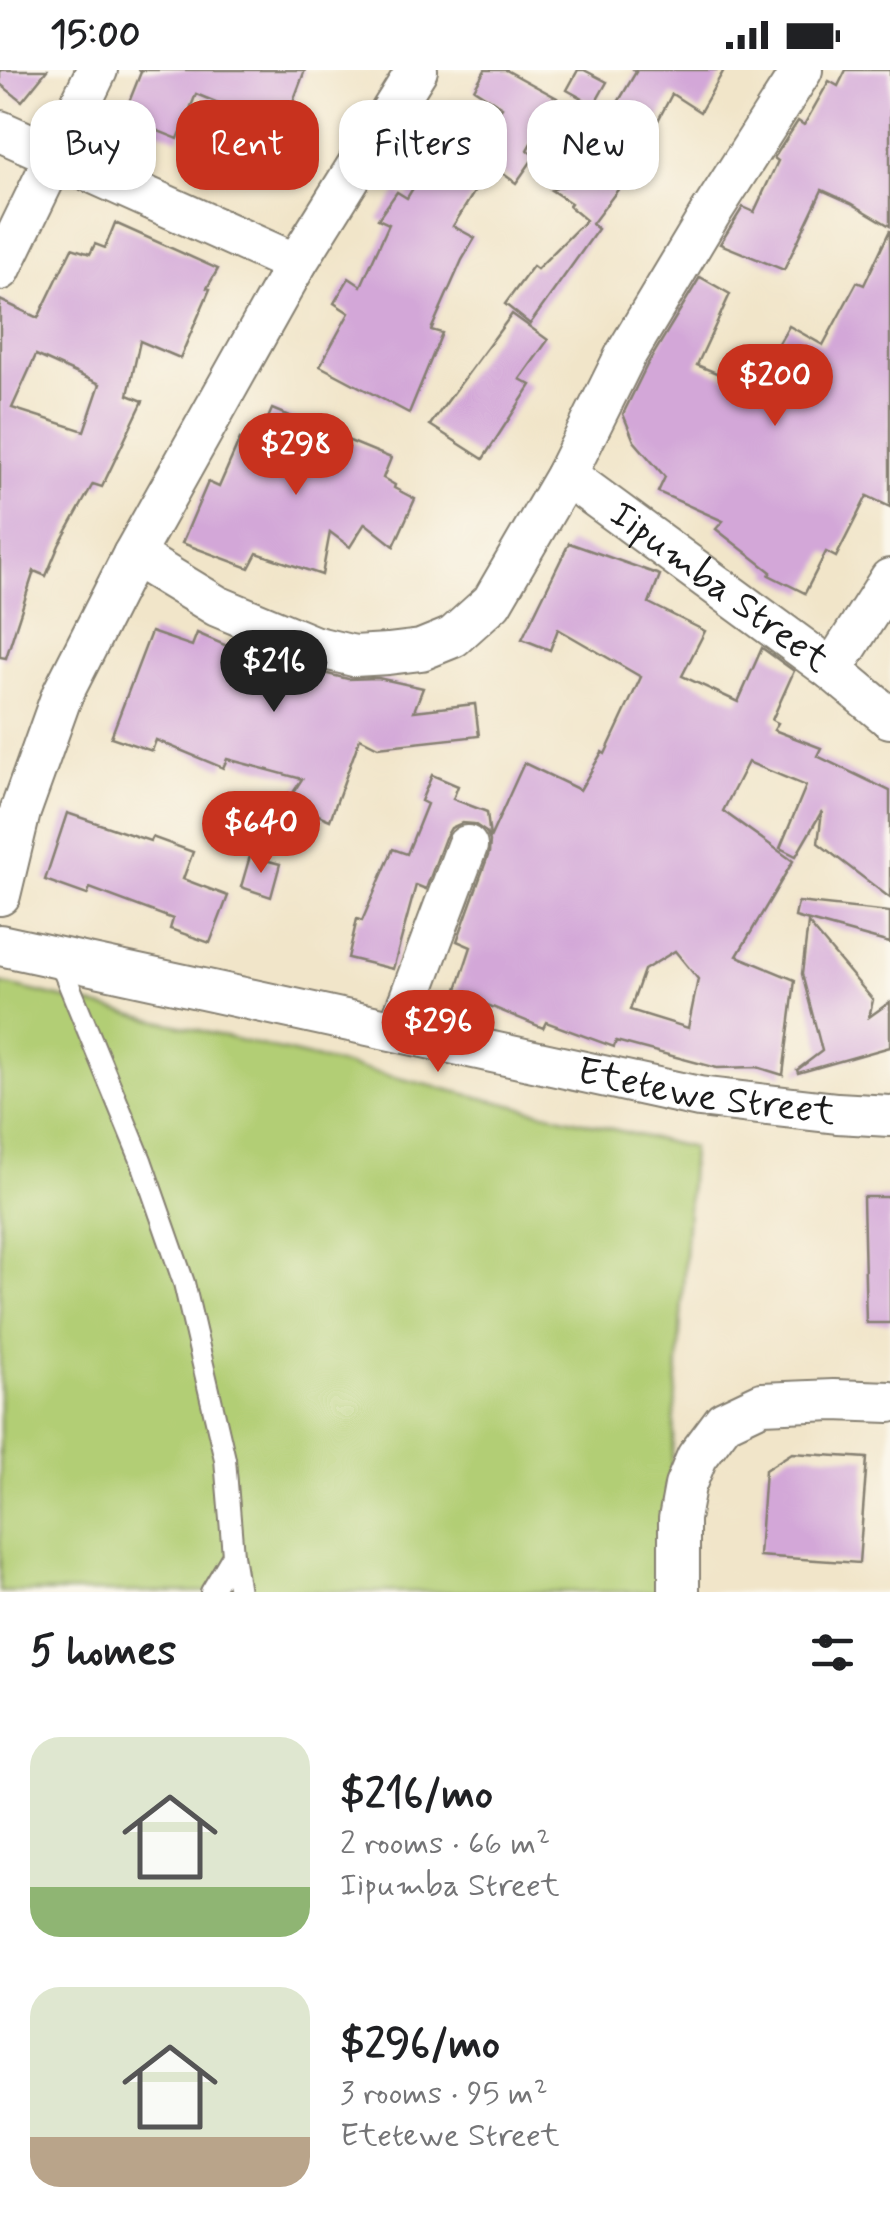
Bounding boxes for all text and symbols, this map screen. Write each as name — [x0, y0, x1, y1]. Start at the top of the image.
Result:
text: 15:00 — [50, 11, 140, 60]
chip: Buy — [30, 100, 156, 190]
chip: Rent — [176, 100, 319, 190]
chip: Filters — [339, 100, 507, 190]
chip: New — [527, 100, 659, 190]
pin: $200 — [716, 344, 834, 429]
text: $200 — [739, 355, 811, 397]
pin: $298 — [237, 413, 355, 498]
text: $298 — [261, 424, 331, 466]
street label: Iipumba Street — [600, 490, 839, 684]
pin: $216 — [215, 630, 333, 715]
text: $216 — [242, 641, 306, 683]
pin: $640 — [202, 791, 320, 876]
text: $640 — [224, 802, 298, 844]
pin: $296 — [379, 990, 497, 1075]
text: $296 — [404, 1001, 472, 1043]
street label: Etetewe Street — [573, 1047, 838, 1137]
text: 5 homes — [30, 1625, 176, 1680]
icon: filters — [805, 1625, 860, 1680]
text: $216/mo — [340, 1768, 493, 1823]
icon: home — [110, 1777, 230, 1897]
text: 2 rooms · 66 m² — [340, 1823, 550, 1865]
text: Iipumba Street — [340, 1865, 560, 1907]
text: $296/mo — [340, 2018, 500, 2073]
icon: home — [110, 2027, 230, 2147]
text: 3 rooms · 95 m² — [340, 2073, 548, 2115]
text: Etetewe Street — [340, 2115, 560, 2157]

